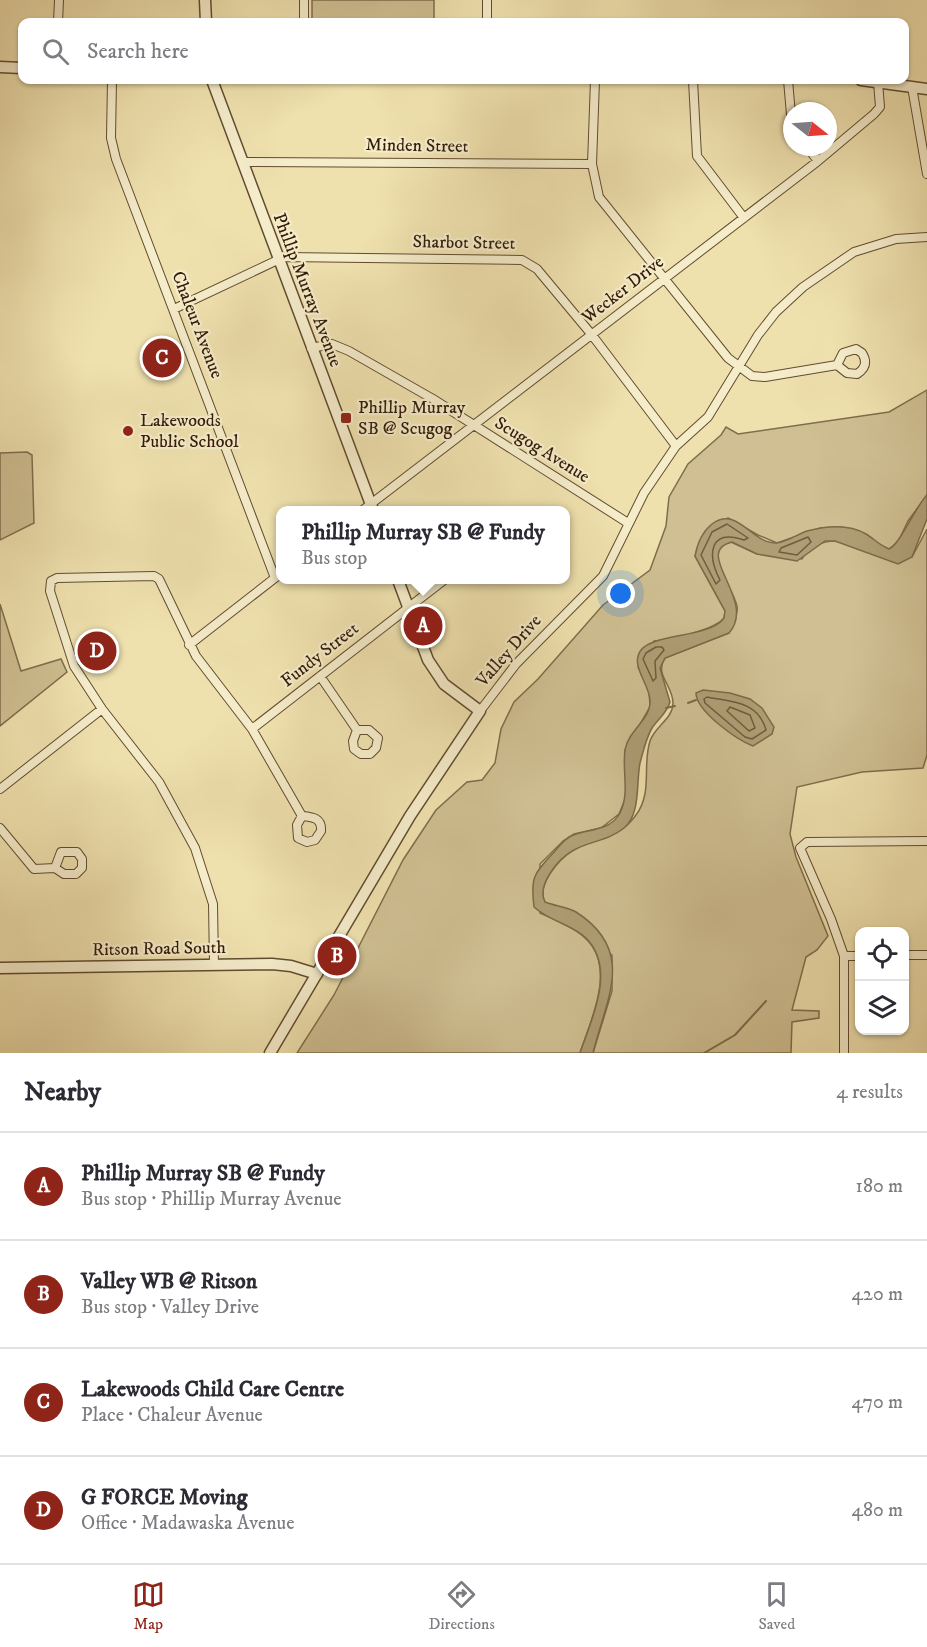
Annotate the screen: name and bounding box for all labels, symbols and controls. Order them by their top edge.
search box [18,18,909,84]
icon: search [39,35,72,68]
text: Search here [87,38,189,65]
north arrow [783,102,837,156]
street label: Minden Street [365,134,469,158]
street label: Phillip Murray Avenue [268,210,346,370]
street label: Sharbot Street [413,231,516,255]
street label: Wecker Drive [577,251,668,329]
street label: Chaleur Avenue [166,268,228,382]
pin: C [142,336,182,380]
place label: Phillip Murray SB @ Scugog [358,397,466,440]
place label: Lakewoods Public School [140,410,239,453]
marker: Phillip Murray SB @ Scugog [339,411,353,425]
street label: Scugog Avenue [490,412,594,488]
marker: Lakewoods Public School [121,424,135,438]
popup [276,506,570,584]
text: Phillip Murray SB @ Fundy [301,519,545,546]
text: Bus stop [301,546,367,571]
your location [606,579,635,608]
pin: A [404,604,442,648]
street label: Valley Drive [471,610,546,692]
street label: Fundy Street [277,618,363,692]
pin: D [78,628,116,674]
map controls [855,927,909,1035]
button: locate [855,927,909,981]
pin: B [318,934,356,978]
street label: Ritson Road South [92,937,227,961]
button: layers [855,981,909,1035]
text: Nearby [24,1076,101,1109]
text: 4 results [836,1080,903,1105]
text: Phillip Murray SB @ Fundy [81,1160,325,1187]
text: A [37,1174,50,1199]
text: 180 m [856,1174,903,1199]
text: Bus stop · Phillip Murray Avenue [81,1187,342,1212]
text: Valley WB @ Ritson [81,1268,257,1295]
text: B [37,1282,50,1307]
text: 420 m [852,1282,903,1307]
text: Bus stop · Valley Drive [81,1295,259,1320]
text: Lakewoods Child Care Centre [81,1376,344,1403]
text: C [37,1390,50,1415]
text: 470 m [852,1390,903,1415]
text: Place · Chaleur Avenue [81,1403,263,1428]
text: G FORCE Moving [81,1484,247,1511]
text: D [36,1498,51,1523]
text: 480 m [851,1498,903,1523]
text: Office · Madawaska Avenue [81,1511,295,1536]
tab: Map [132,1578,165,1634]
tab: Directions [428,1578,495,1634]
tab: Saved [758,1578,795,1634]

